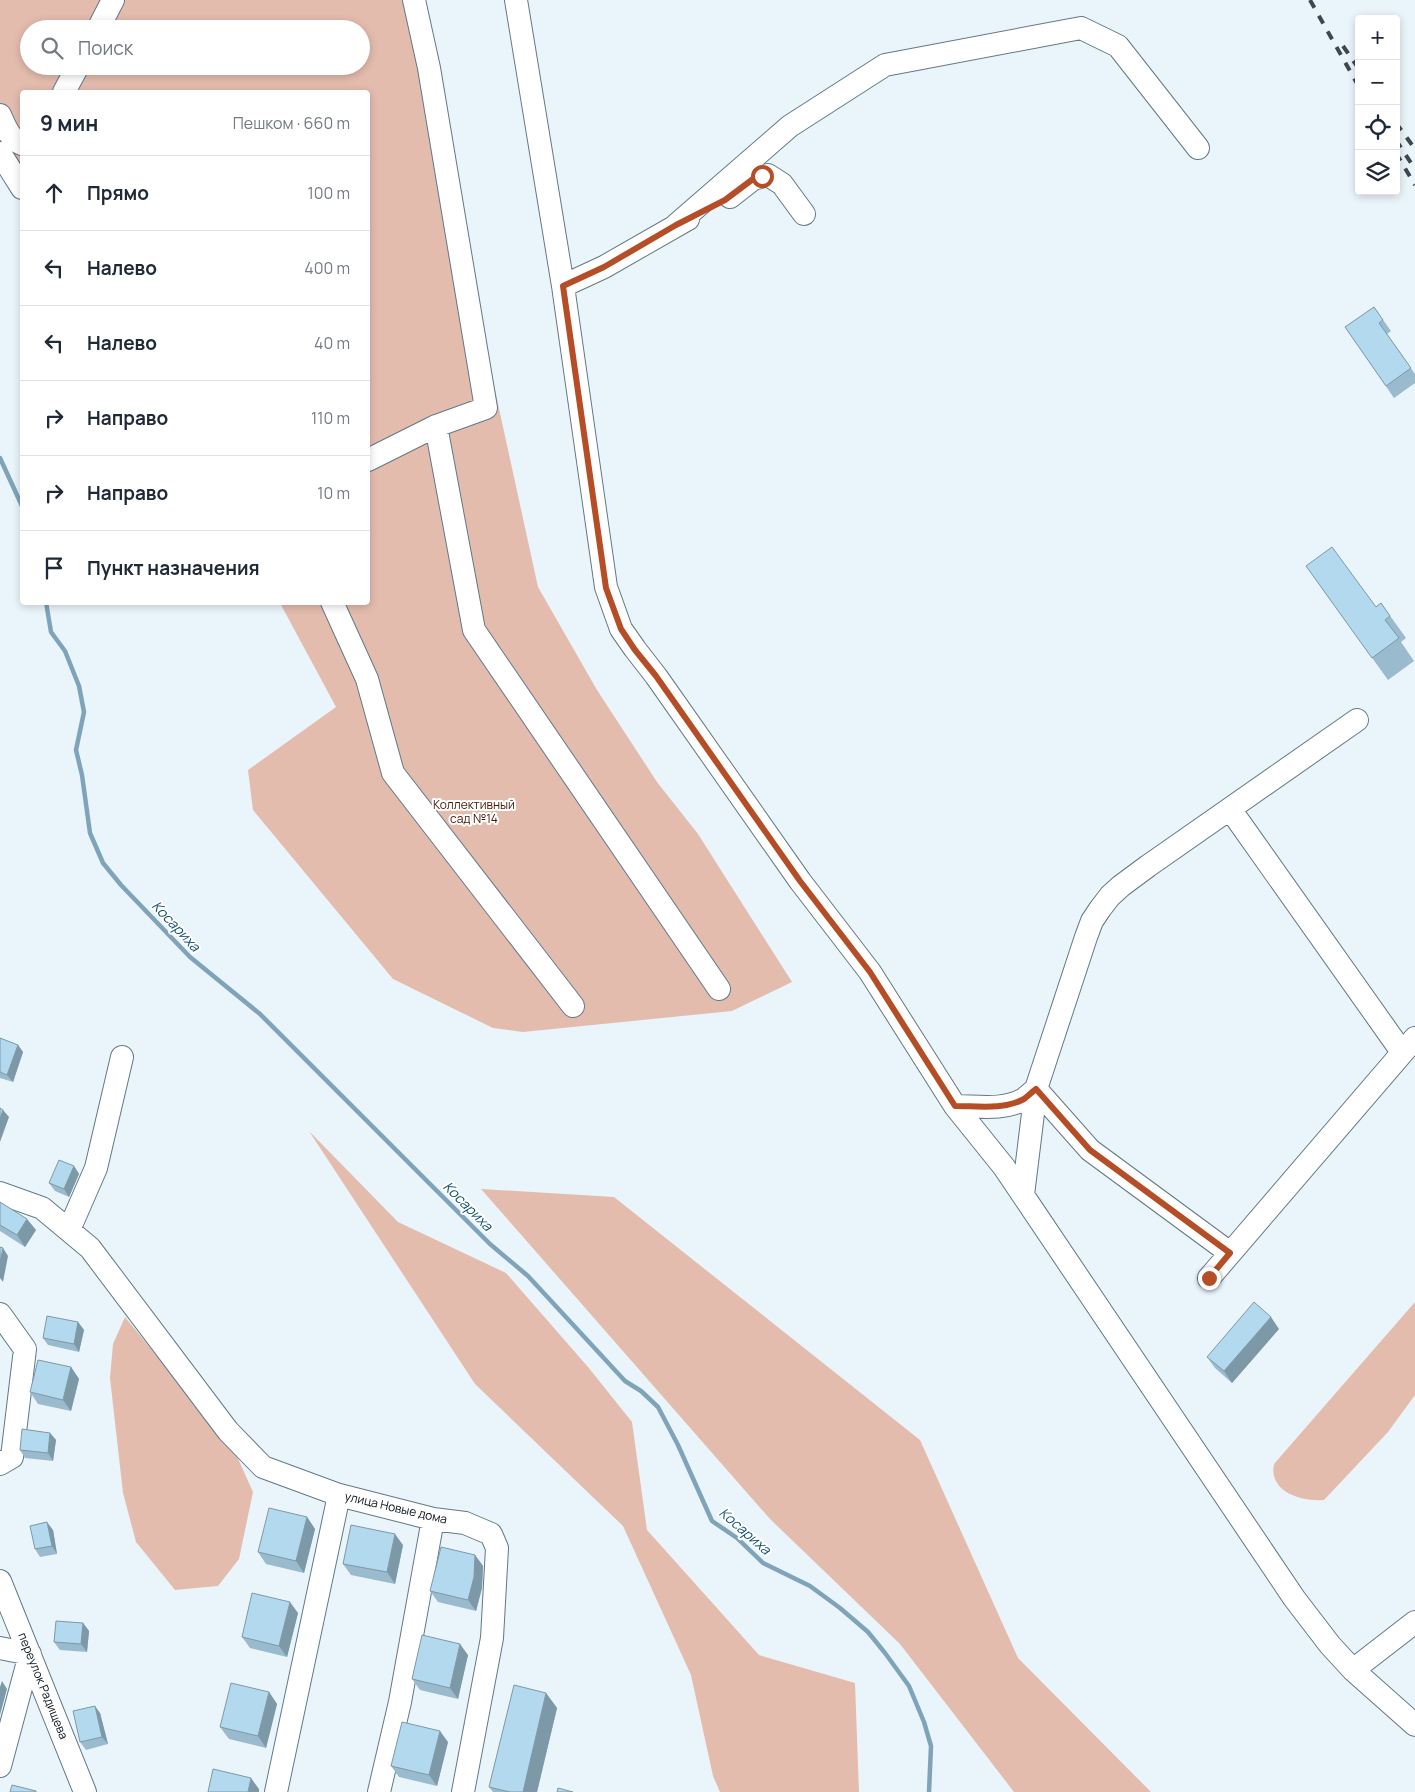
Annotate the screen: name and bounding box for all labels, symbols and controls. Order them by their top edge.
map controls [1355,15,1400,195]
button: + [1355,15,1400,60]
search box [20,20,370,75]
icon: search [38,34,66,62]
text: Поиск [78,35,133,61]
button: − [1355,60,1400,105]
button: locate [1355,105,1400,150]
text: 9 мин [40,109,98,137]
text: Пешком · 660 m [233,112,350,134]
button: layers [1355,150,1400,195]
route start [751,165,774,188]
icon: ahead [40,179,68,207]
text: Прямо [87,180,149,206]
text: 100 m [307,182,350,204]
icon: left [40,254,68,282]
text: Налево [87,255,157,281]
text: 400 m [304,257,350,279]
icon: left [40,329,68,357]
text: Налево [87,330,157,356]
text: 40 m [314,332,350,354]
icon: right [40,404,68,432]
text: Направо [87,405,168,431]
text: 110 m [311,407,350,429]
icon: right [40,479,68,507]
text: Направо [87,480,168,506]
text: 10 m [317,482,350,504]
icon: arrive [40,554,68,582]
text: Пункт назначения [87,555,260,581]
park label: Коллективный сад №14 [433,796,515,827]
water label: Косариха [148,896,206,956]
water label: Косариха [439,1177,498,1235]
route end [1198,1267,1221,1290]
street label: улица Новые дома [343,1487,449,1528]
water label: Косариха [715,1503,776,1559]
street label: переулок Радищева [14,1630,73,1742]

